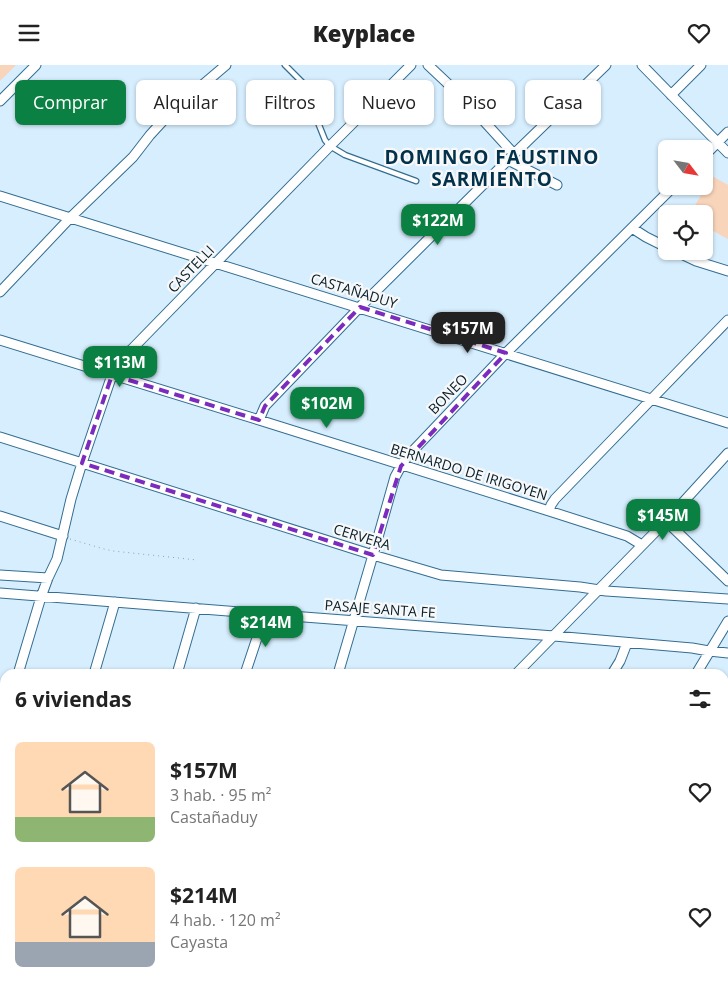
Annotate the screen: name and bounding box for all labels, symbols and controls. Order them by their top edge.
text: Keyplace [313,18,415,48]
icon: menu [15,19,43,47]
icon: heart [685,19,713,47]
chip: Comprar [15,80,126,125]
chip: Alquilar [136,80,236,125]
chip: Filtros [246,80,334,125]
chip: Nuevo [344,80,434,125]
chip: Piso [444,80,515,125]
chip: Casa [525,80,601,125]
north arrow [658,140,712,195]
map controls [658,140,713,260]
district label: DOMINGO FAUSTINO SARMIENTO [385,144,599,192]
pin: $122M [403,203,473,246]
button: locate [658,205,713,260]
text: $122M [412,209,464,231]
street label: CASTELLI [163,241,218,297]
street label: CASTAÑADUY [309,268,400,313]
pin: $157M [433,311,503,354]
text: $157M [442,317,494,339]
pin: $113M [85,345,155,388]
text: $113M [94,351,146,373]
street label: BONEO [424,369,472,418]
pin: $102M [292,387,362,429]
text: $102M [301,392,353,414]
street label: BERNARDO DE IRIGOYEN [388,439,550,504]
pin: $145M [628,499,698,541]
text: $145M [637,504,689,526]
street label: CERVERA [331,519,393,554]
street label: PASAJE SANTA FE [324,595,436,622]
pin: $214M [231,605,301,648]
text: $214M [240,611,292,633]
text: 6 viviendas [15,685,132,713]
icon: filters [686,685,714,713]
text: $157M [170,756,238,784]
icon: home [55,762,115,822]
icon: heart [686,778,714,806]
text: 3 hab. · 95 m² [170,784,271,806]
text: Castañaduy [170,806,258,828]
text: $214M [170,881,238,909]
icon: home [55,887,115,947]
icon: heart [686,903,714,931]
text: 4 hab. · 120 m² [170,909,281,931]
text: Cayasta [170,931,228,953]

